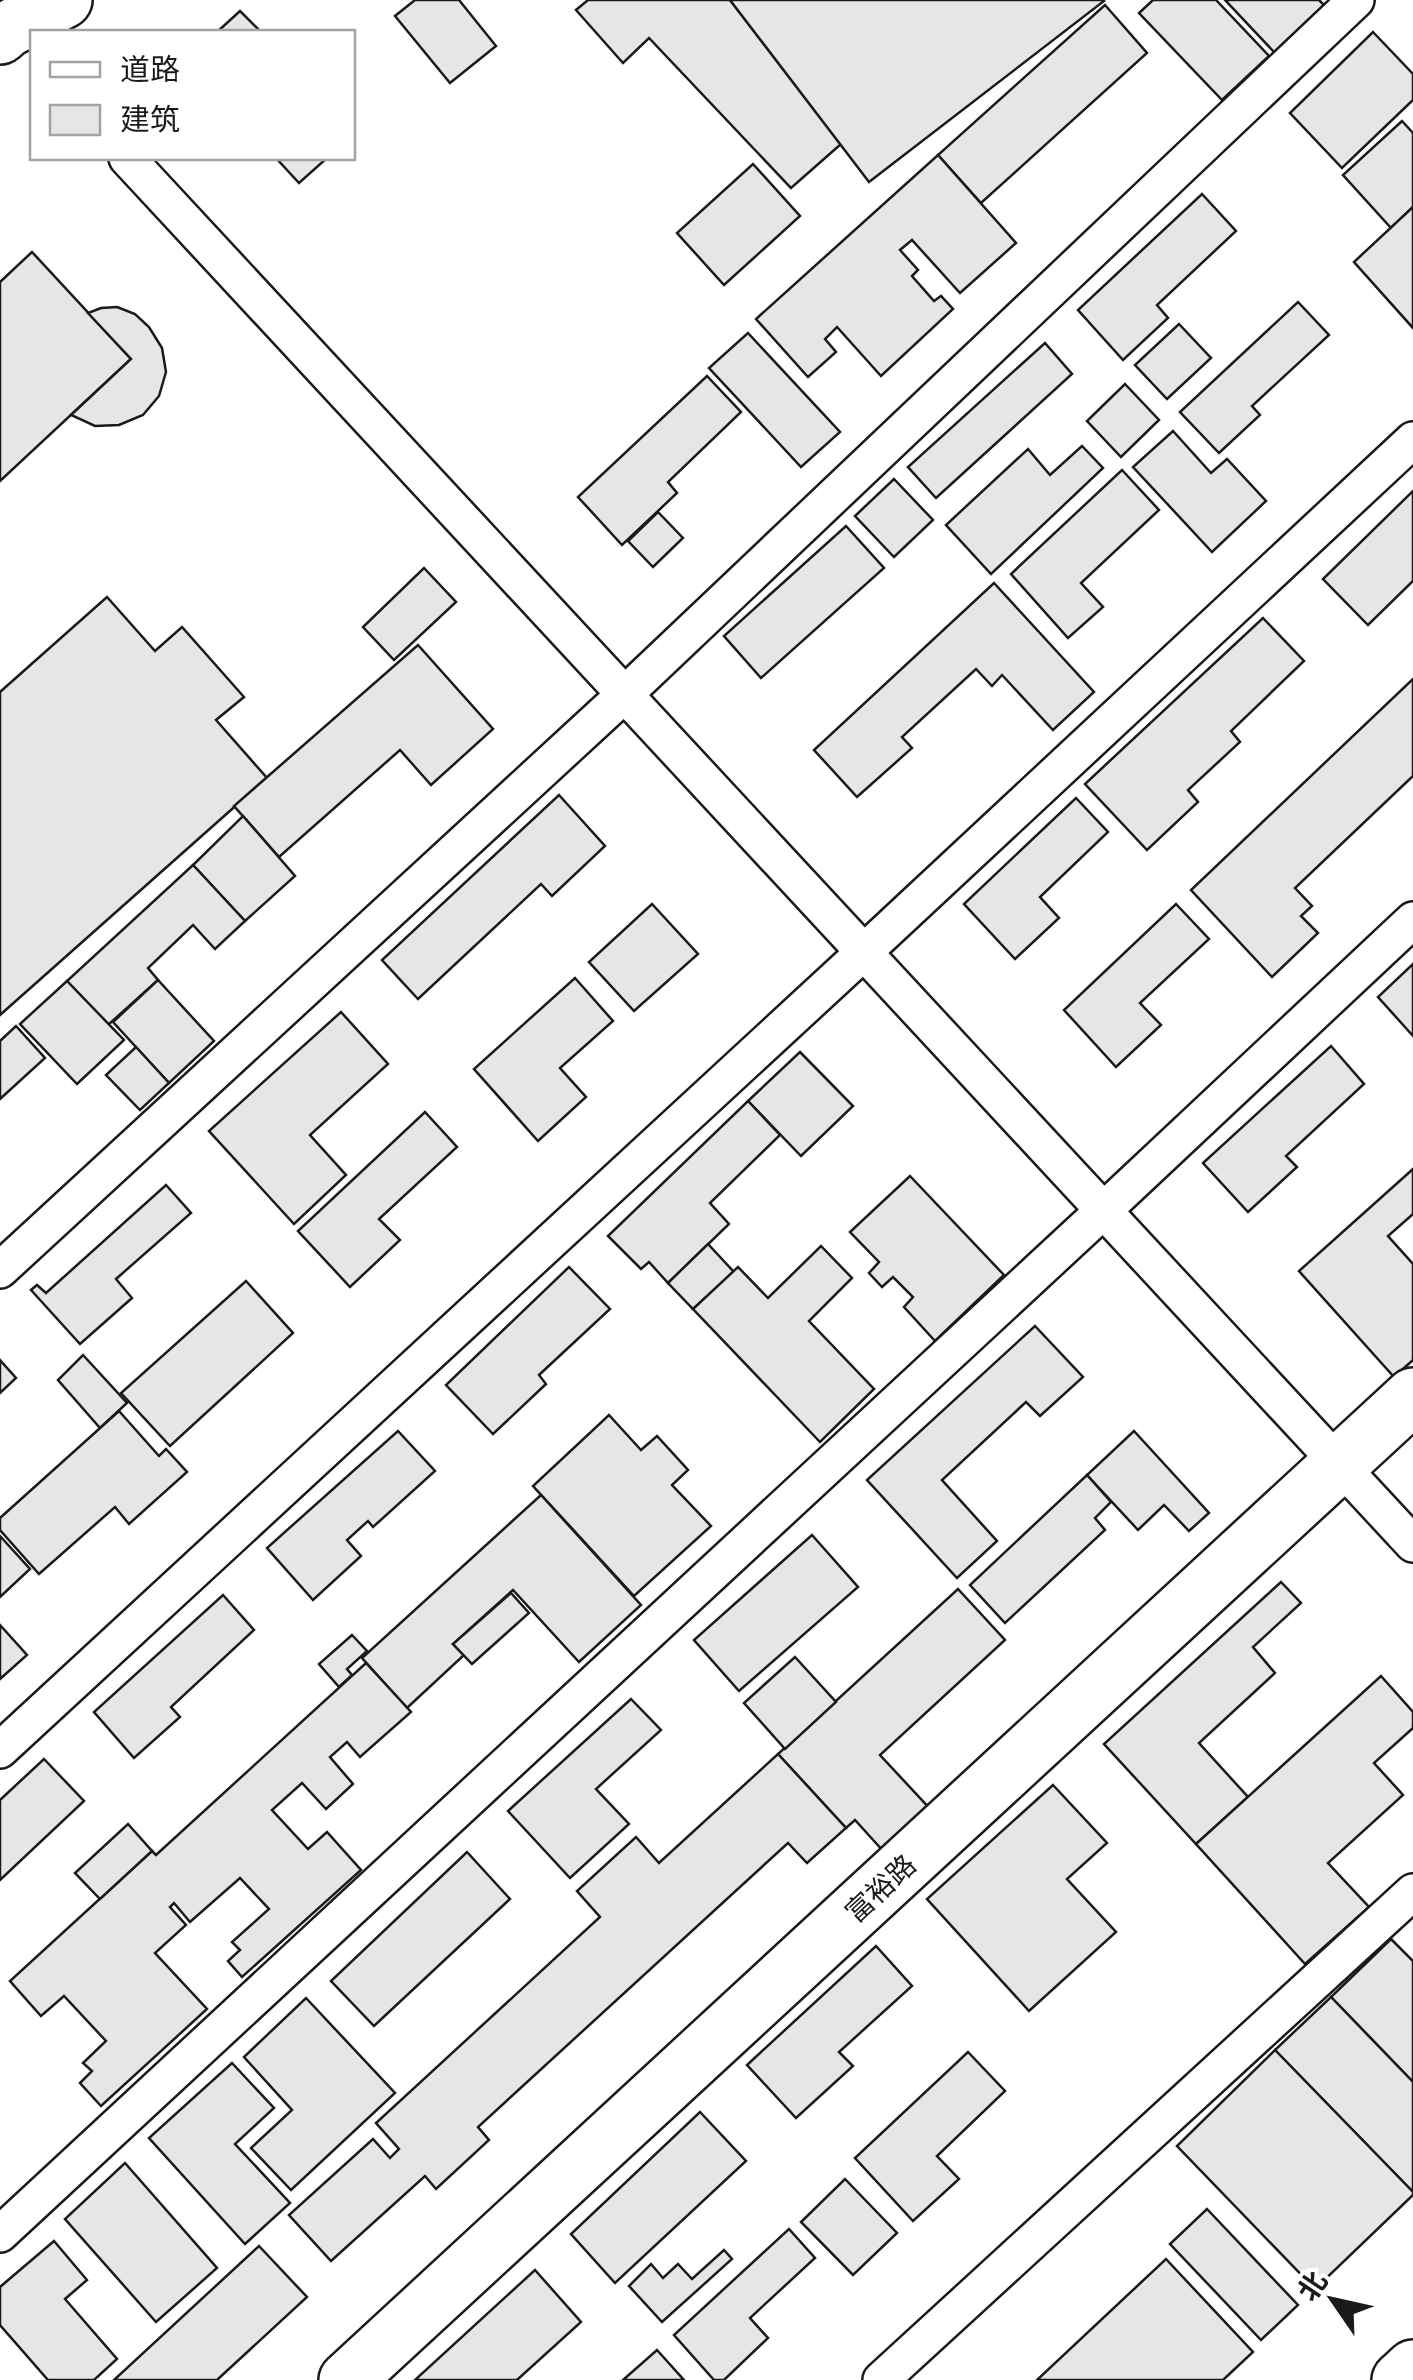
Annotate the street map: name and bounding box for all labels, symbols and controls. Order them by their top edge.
legend [30,30,355,160]
text: 道路 [120,52,180,86]
text: 建筑 [120,102,180,136]
street label: 富裕路 [839,1848,921,1928]
north arrow [1283,2250,1383,2350]
text: 北 [1291,2265,1333,2306]

